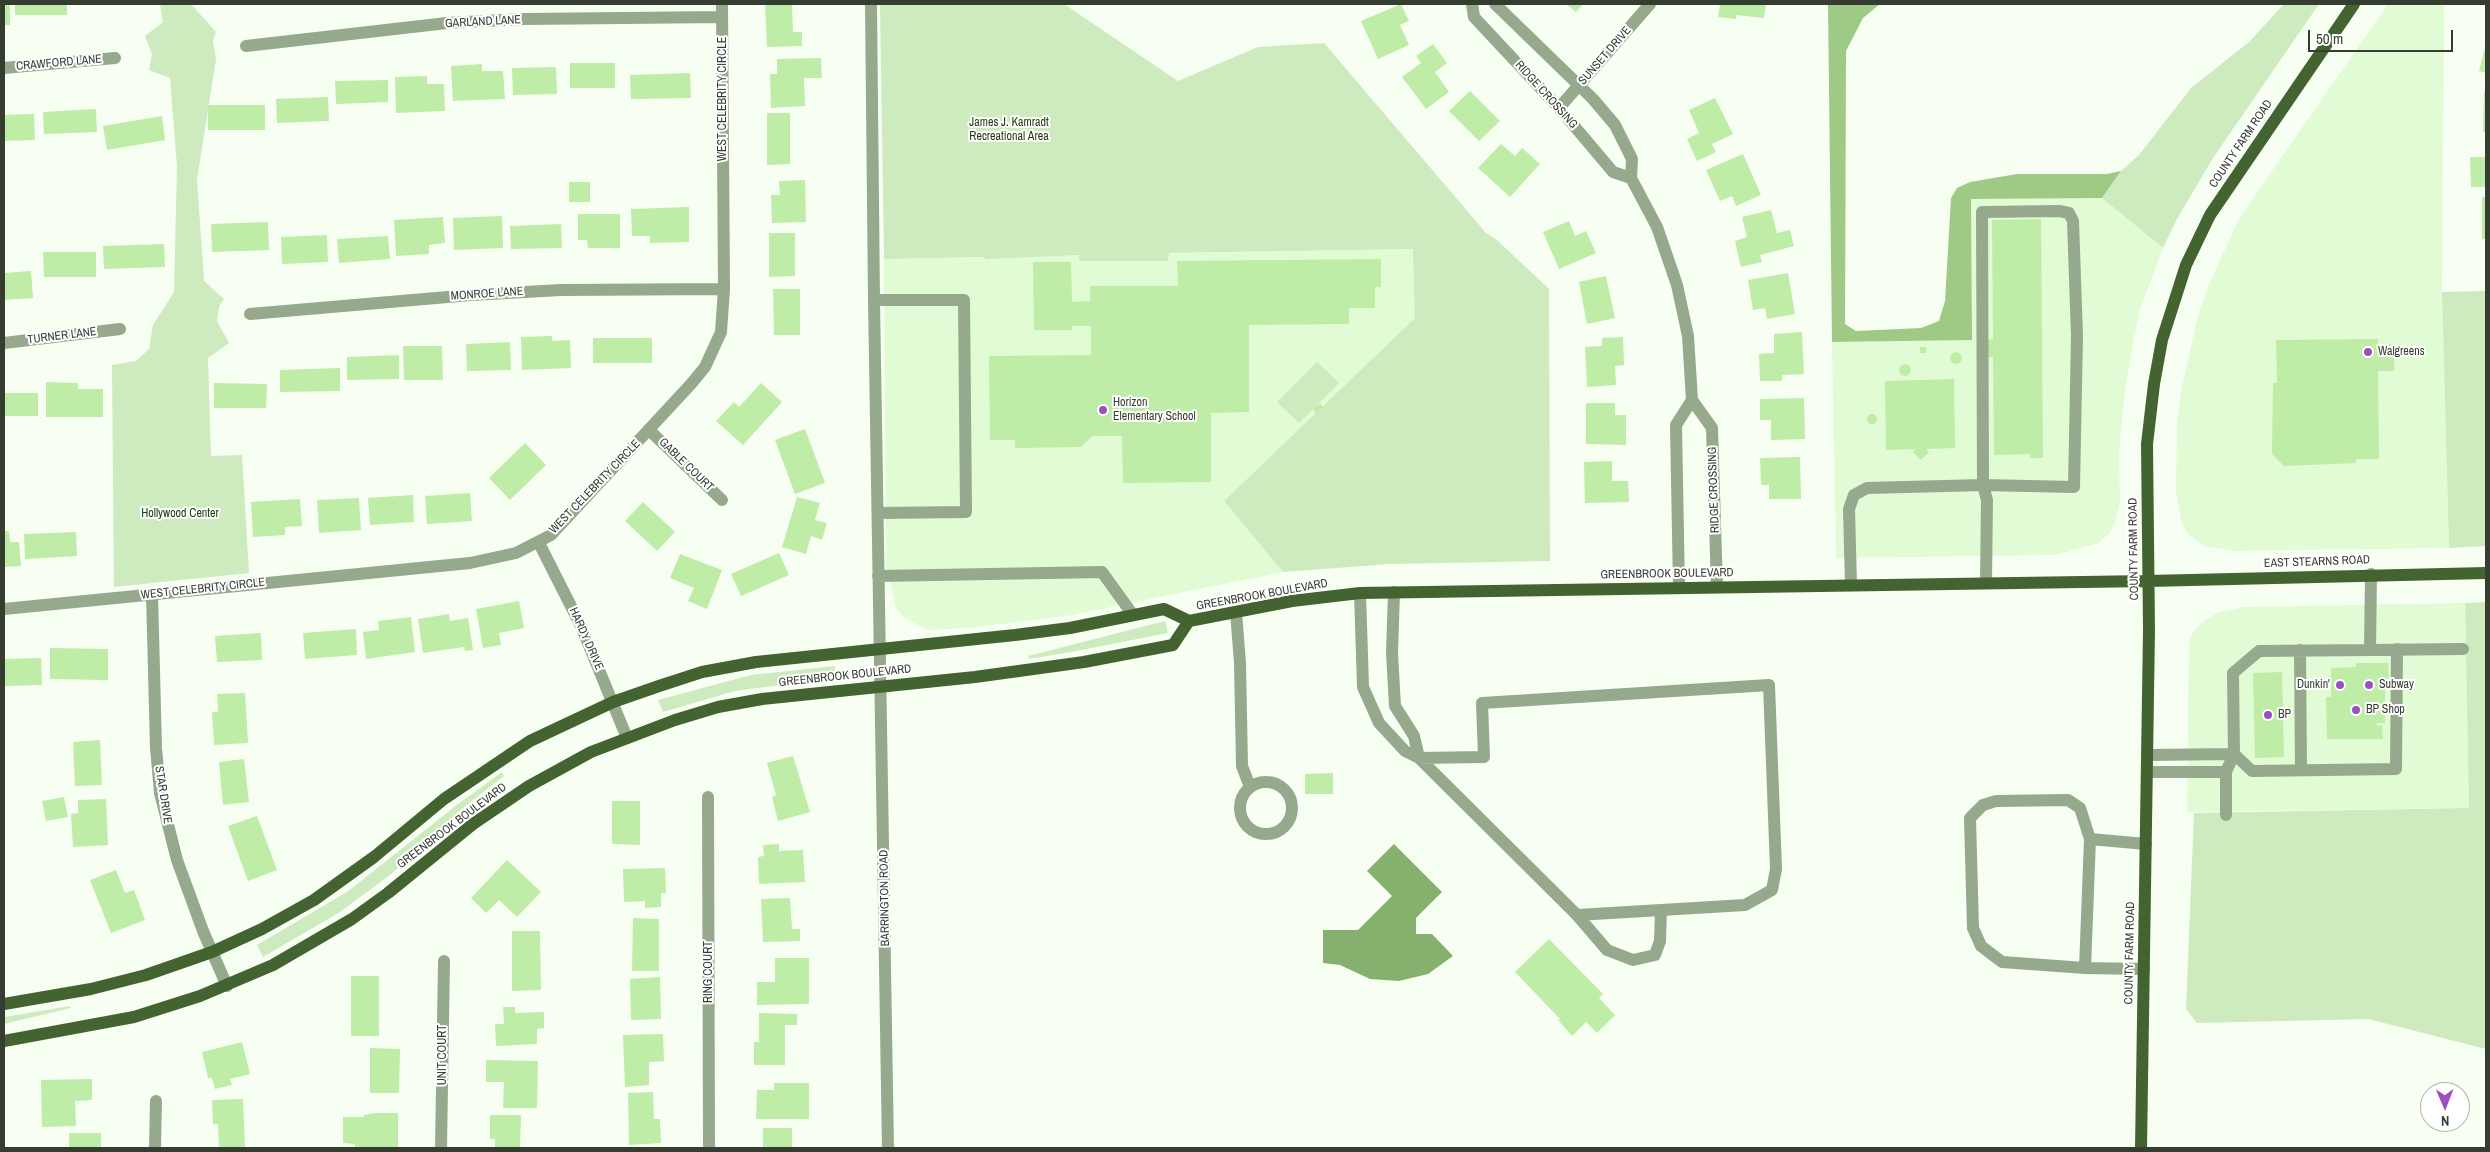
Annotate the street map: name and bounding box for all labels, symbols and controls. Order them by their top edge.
street label: GARLAND LANE [445,13,521,31]
scale bar [2310,20,2455,52]
street label: SUNSET DRIVE [1576,24,1634,88]
text: 50 m [2316,28,2343,49]
street label: WEST CELEBRITY CIRCLE [716,37,730,161]
street label: CRAWFORD LANE [16,52,102,74]
street label: RIDGE CROSSING [1512,58,1580,132]
street label: COUNTY FARM ROAD [2206,97,2276,191]
park label: James J. Kamradt Recreational Area [969,116,1049,144]
street label: MONROE LANE [450,284,524,304]
street label: TURNER LANE [27,325,97,347]
place label: Walgreens [2378,345,2425,359]
marker: Walgreens [2362,346,2374,358]
place label: Horizon Elementary School [1113,396,1196,424]
marker: Horizon Elementary School [1097,404,1109,416]
street label: GABLE COURT [656,435,716,495]
street label: WEST CELEBRITY CIRCLE [547,437,643,537]
street label: RIDGE CROSSING [1705,447,1723,533]
street label: COUNTY FARM ROAD [2126,497,2142,601]
park label: Hollywood Center [141,507,219,521]
street label: EAST STEARNS ROAD [2264,553,2370,571]
street label: GREENBROOK BOULEVARD [1600,566,1734,582]
street label: WEST CELEBRITY CIRCLE [140,575,266,603]
street label: GREENBROOK BOULEVARD [1195,576,1329,614]
street label: HARDY DRIVE [566,605,606,673]
street label: GREENBROOK BOULEVARD [778,662,912,690]
place label: Dunkin' [2297,678,2330,692]
place label: Subway [2379,678,2414,692]
marker: Dunkin' [2334,679,2346,691]
marker: Subway [2363,679,2375,691]
place label: BP Shop [2366,703,2405,717]
marker: BP Shop [2350,704,2362,716]
place label: BP [2278,708,2291,722]
marker: BP [2262,709,2274,721]
street label: STAR DRIVE [151,765,175,825]
street label: GREENBROOK BOULEVARD [394,780,510,872]
street label: BARRINGTON ROAD [877,850,893,946]
street label: COUNTY FARM ROAD [2122,901,2138,1005]
street label: RING COURT [702,941,716,1003]
street label: UNIT COURT [436,1025,450,1085]
north arrow [2420,1082,2470,1132]
text: N [2441,1112,2450,1130]

